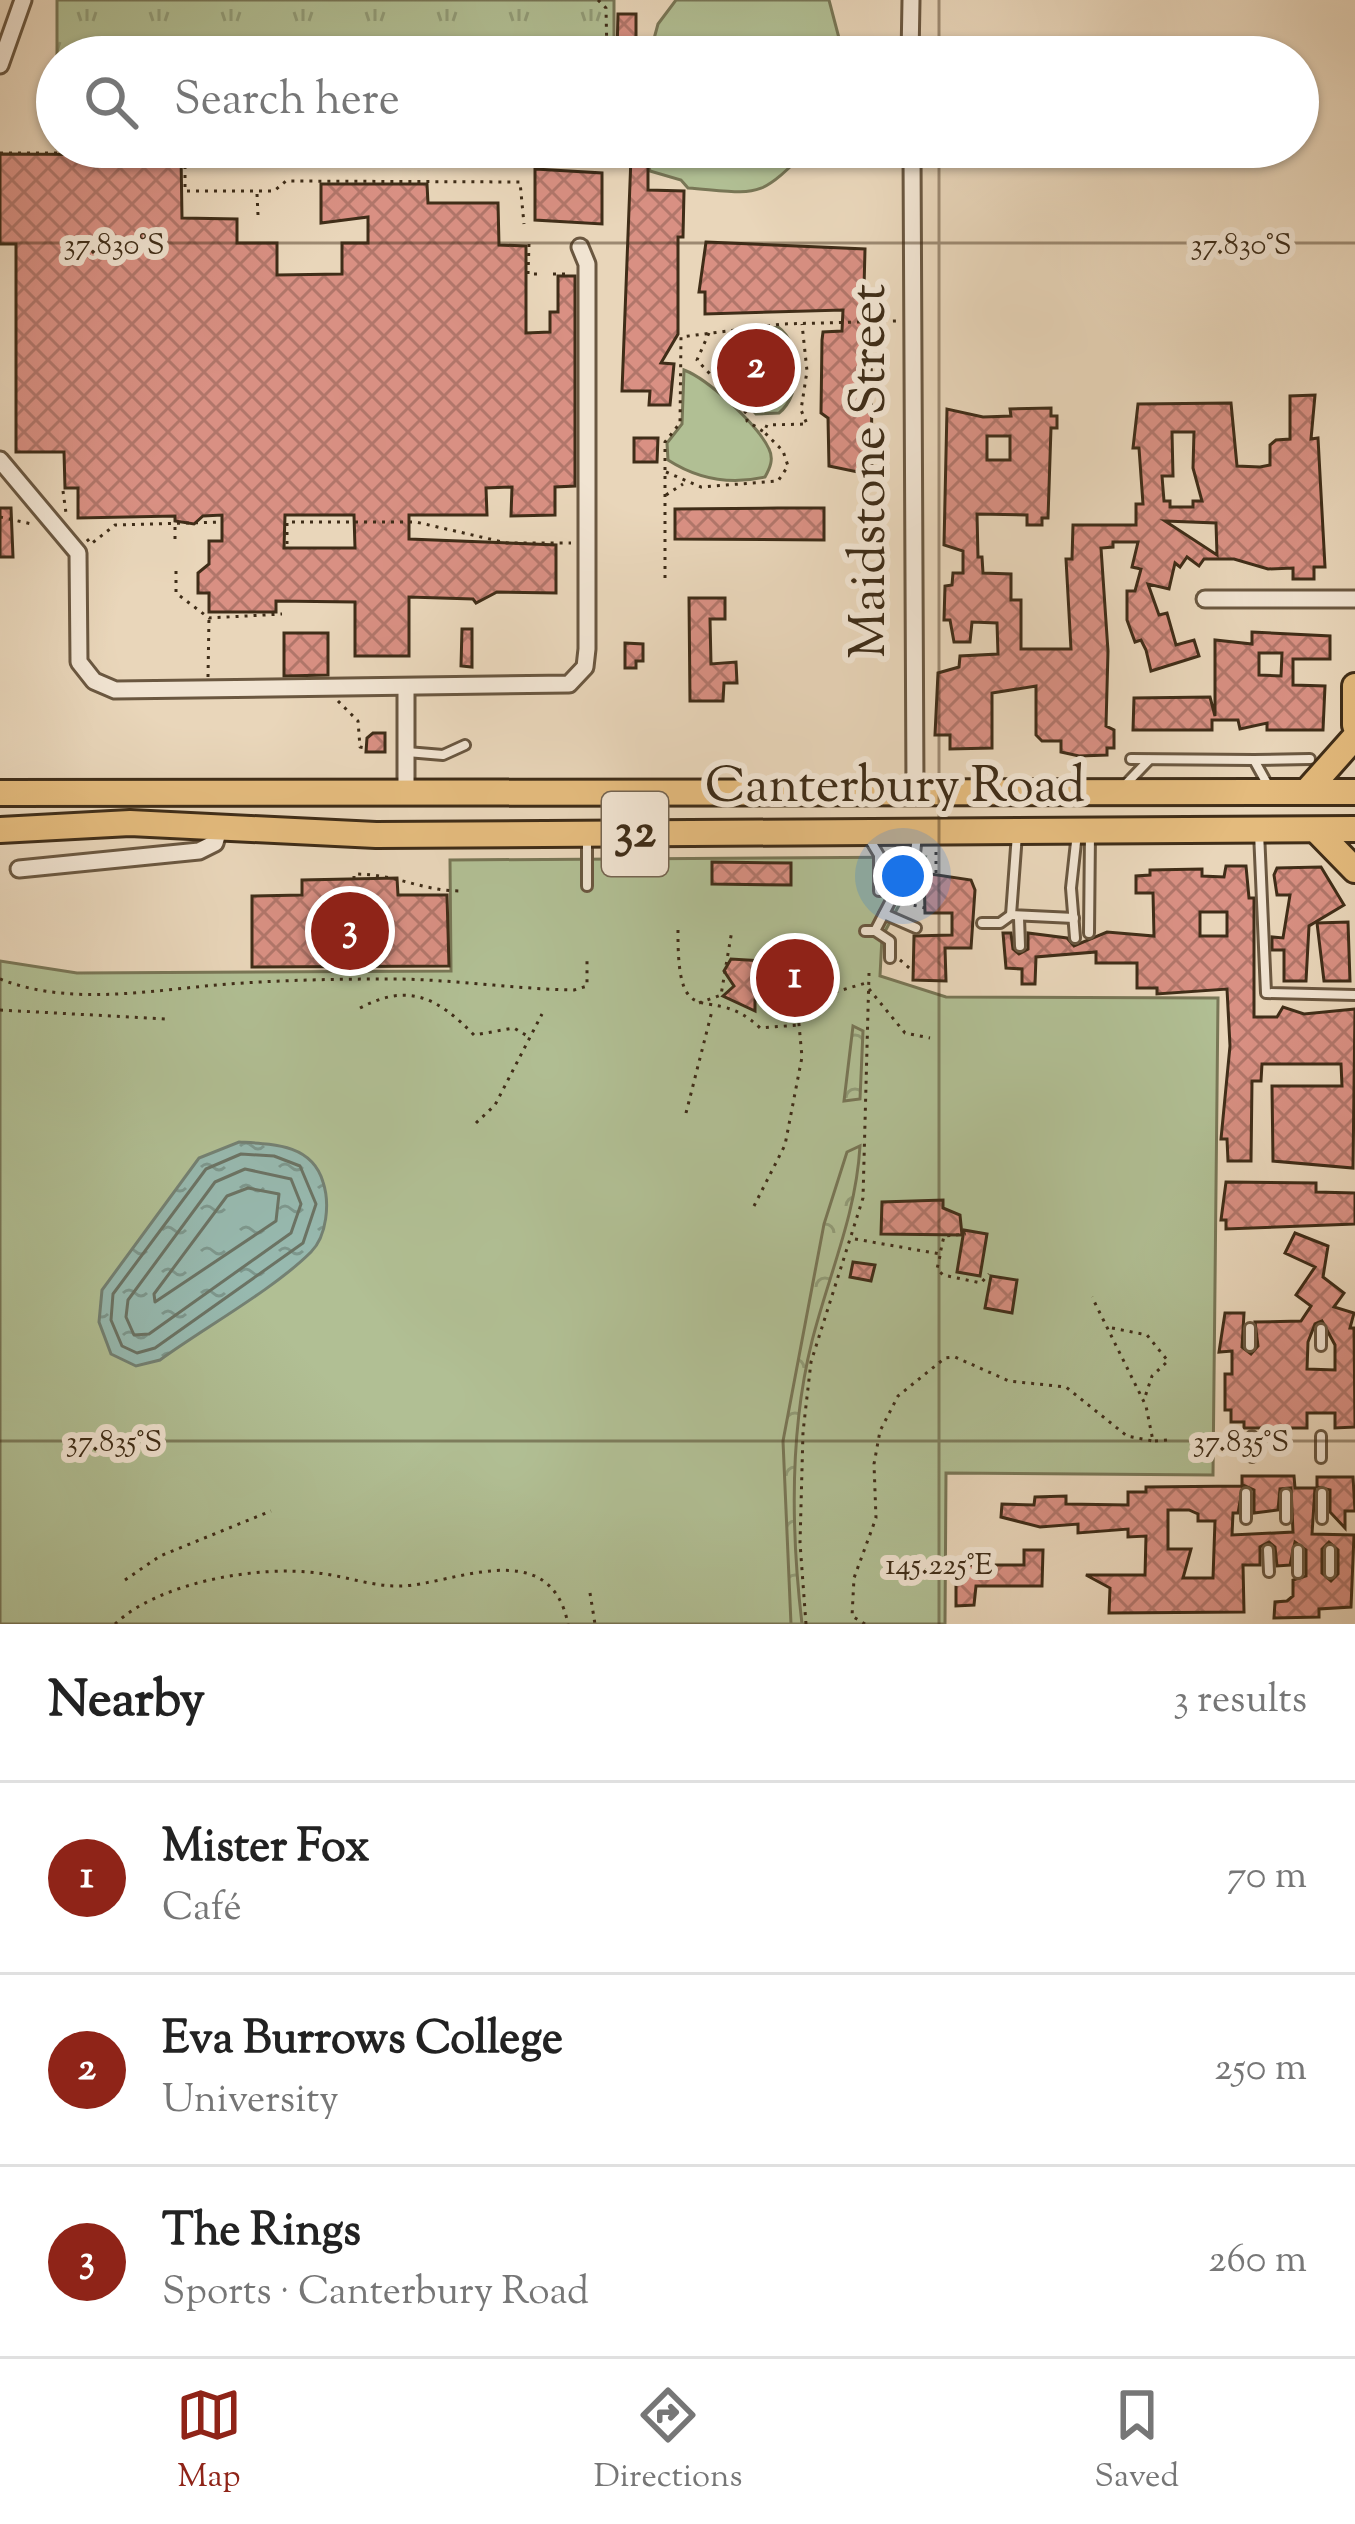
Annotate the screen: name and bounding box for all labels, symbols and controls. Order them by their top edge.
search box [36,36,1319,168]
icon: search [78,69,144,135]
text: Search here [174,70,400,135]
text: 37.830°S [63,225,165,268]
text: 37.830°S [1190,225,1292,268]
street label: Maidstone Street [835,284,908,658]
pin: 2 [717,323,795,413]
street label: Canterbury Road [705,752,1085,825]
road number: 32 [602,792,668,876]
your location [873,846,933,906]
pin: 3 [311,886,389,976]
pin: 1 [756,933,834,1023]
text: 37.835°S [66,1422,162,1465]
text: 37.835°S [1193,1422,1289,1465]
text: 145.225°E [885,1545,993,1588]
text: Nearby [48,1666,205,1739]
text: 3 results [1173,1674,1307,1730]
text: Mister Fox [162,1817,370,1882]
text: 1 [80,1850,94,1906]
text: 70 m [1227,1850,1307,1906]
text: Café [162,1882,242,1938]
text: Eva Burrows College [162,2009,563,2074]
text: 2 [78,2042,96,2098]
text: 250 m [1214,2042,1307,2098]
text: University [162,2074,339,2130]
text: The Rings [162,2201,361,2266]
text: 3 [79,2234,95,2290]
text: 260 m [1208,2234,1307,2290]
text: Sports · Canterbury Road [162,2266,589,2322]
tab: Map [176,2382,242,2502]
tab: Directions [594,2382,743,2502]
tab: Saved [1094,2382,1179,2502]

